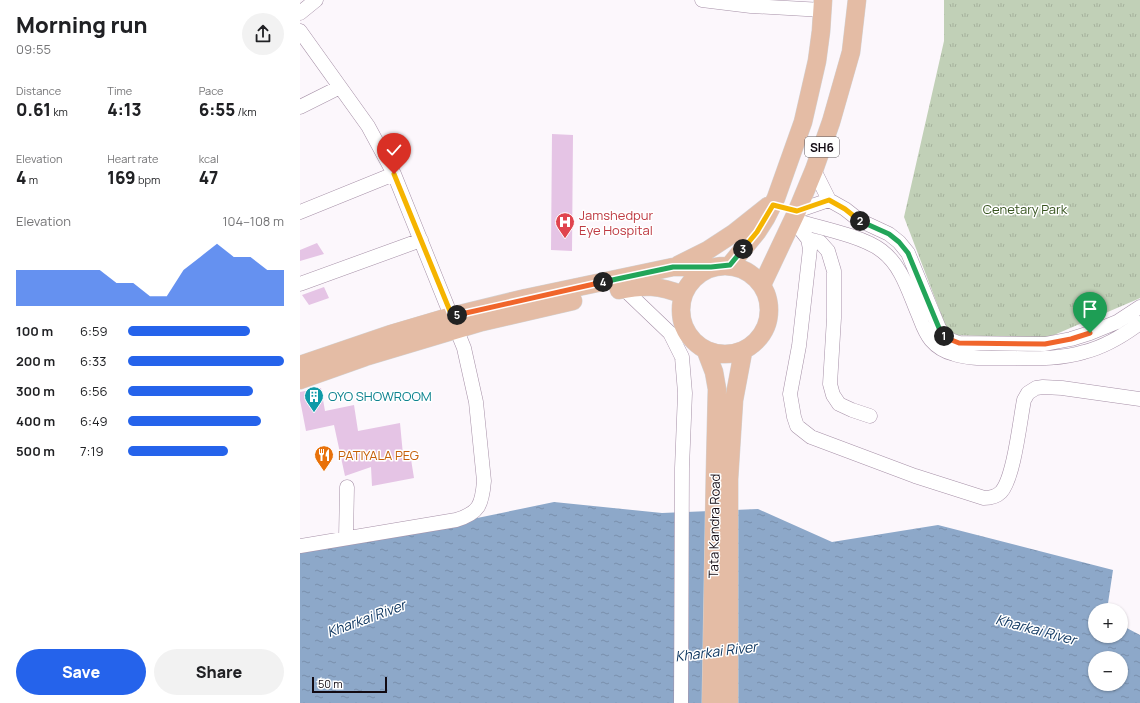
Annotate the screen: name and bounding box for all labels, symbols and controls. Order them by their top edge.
text: Morning run [16,10,147,40]
button: share [242,13,284,55]
text: 09:55 [16,40,51,58]
text: Distance [16,83,61,98]
text: Time [107,83,132,98]
text: Pace [199,83,224,98]
text: 0.61 [16,98,51,121]
text: 4:13 [107,98,142,121]
text: 6:55 [199,98,235,121]
text: km [51,104,68,119]
text: /km [235,104,257,119]
pin [377,133,411,174]
road number: SH6 [805,137,839,157]
icon: check [383,139,405,161]
text: Elevation [16,151,62,166]
text: Heart rate [107,151,158,166]
text: kcal [199,151,219,166]
text: 4 [16,166,26,189]
text: 169 [107,166,136,189]
text: 47 [199,166,218,189]
text: m [26,172,38,187]
text: bpm [136,172,160,187]
park label: Cenetary Park [983,200,1068,218]
place label: Jamshedpur Eye Hospital [579,206,654,239]
hospital icon: Jamshedpur Eye Hospital [554,211,576,239]
pin: 2 [850,211,870,231]
text: Elevation [16,212,71,230]
text: 104–108 m [222,212,284,230]
text: 2 [857,213,863,228]
pin: 3 [733,239,753,259]
text: 3 [740,241,746,256]
pin: 4 [593,272,613,292]
text: 4 [600,274,606,289]
pin [1073,292,1107,333]
icon: arrive [1079,298,1101,320]
pin: 5 [447,305,467,325]
text: 5 [454,307,460,322]
text: 100 m [16,322,53,340]
text: 6:59 [80,322,108,340]
pin: 1 [934,326,954,346]
text: 1 [942,328,946,343]
text: 200 m [16,352,55,370]
text: 6:33 [80,352,106,370]
text: 300 m [16,382,55,400]
text: 6:56 [80,382,108,400]
building icon: OYO SHOWROOM [303,385,325,413]
place label: OYO SHOWROOM [328,387,432,405]
text: 400 m [16,412,55,430]
text: 6:49 [80,412,108,430]
text: 500 m [16,442,55,460]
text: 7:19 [80,442,104,460]
restaurant icon: PATIYALA PEG [313,444,335,472]
place label: PATIYALA PEG [338,446,419,464]
street label: Tata Kandra Road [704,474,724,578]
water label: Kharkai River [324,594,410,641]
map controls [1088,603,1128,691]
button: + [1088,603,1128,643]
water label: Kharkai River [994,609,1080,649]
water label: Kharkai River [674,636,760,665]
button: Save [16,649,146,695]
button: Share [154,649,284,695]
button: − [1088,651,1128,691]
scale bar [312,675,387,694]
text: 50 m [318,676,343,691]

